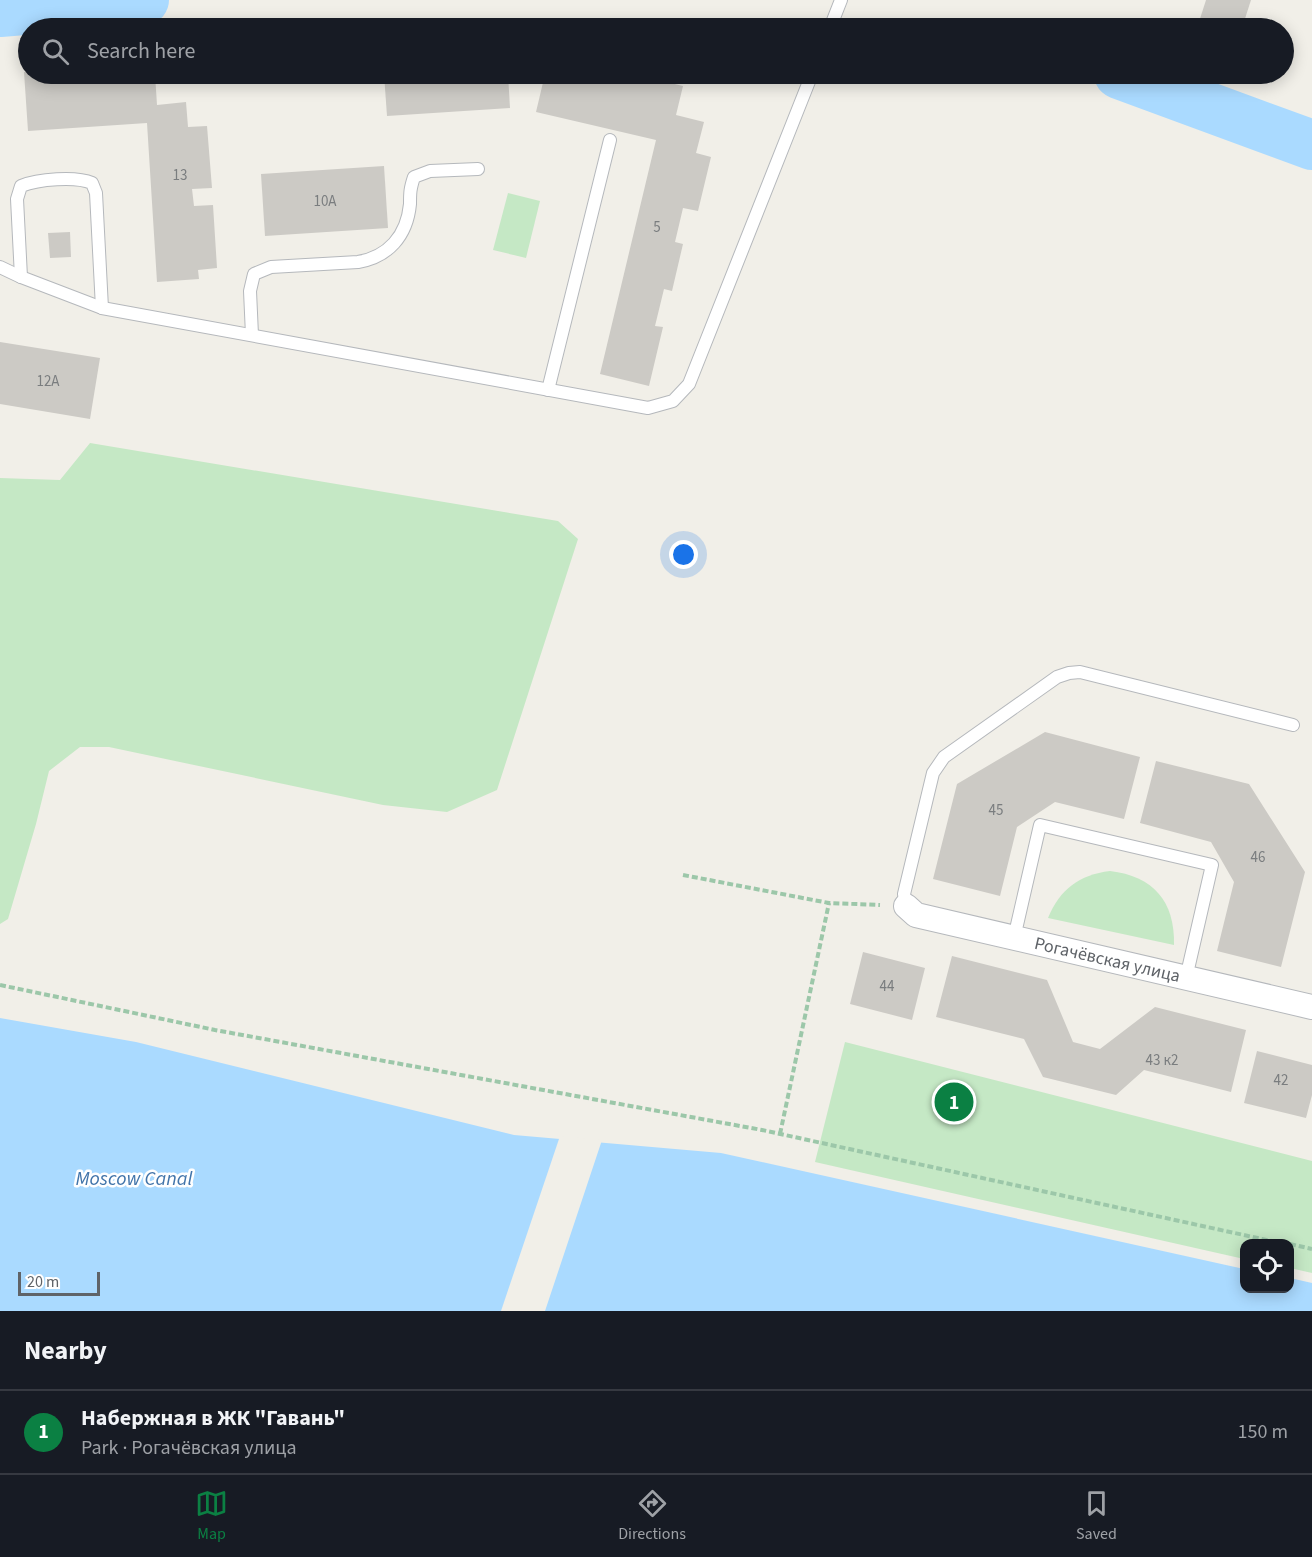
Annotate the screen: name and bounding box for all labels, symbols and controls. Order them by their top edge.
search box [18,18,1294,84]
icon: search [39,35,72,68]
text: Search here [87,35,195,67]
house number: 13 [173,165,187,186]
house number: 10А [313,191,337,212]
house number: 5 [653,217,661,238]
house number: 12А [36,371,60,392]
your location [669,540,698,569]
house number: 45 [989,800,1003,821]
house number: 46 [1251,847,1265,868]
street label: Рогачёвская улица [1032,931,1183,989]
house number: 44 [880,976,895,997]
house number: 43 к2 [1146,1050,1178,1071]
house number: 42 [1274,1070,1288,1091]
pin: 1 [934,1080,974,1124]
water label: Moscow Canal [75,1165,193,1193]
map controls [1240,1239,1294,1293]
button: locate [1240,1239,1294,1293]
scale bar [18,1269,100,1296]
text: 20 m [27,1271,59,1293]
text: Nearby [24,1332,107,1369]
text: Набержная в ЖК "Гавань" [81,1402,345,1434]
text: 1 [38,1418,49,1446]
text: 150 m [1238,1418,1288,1446]
text: Park · Рогачёвская улица [81,1434,297,1462]
tab: Map [195,1487,228,1545]
tab: Directions [618,1487,686,1545]
tab: Saved [1076,1487,1117,1545]

